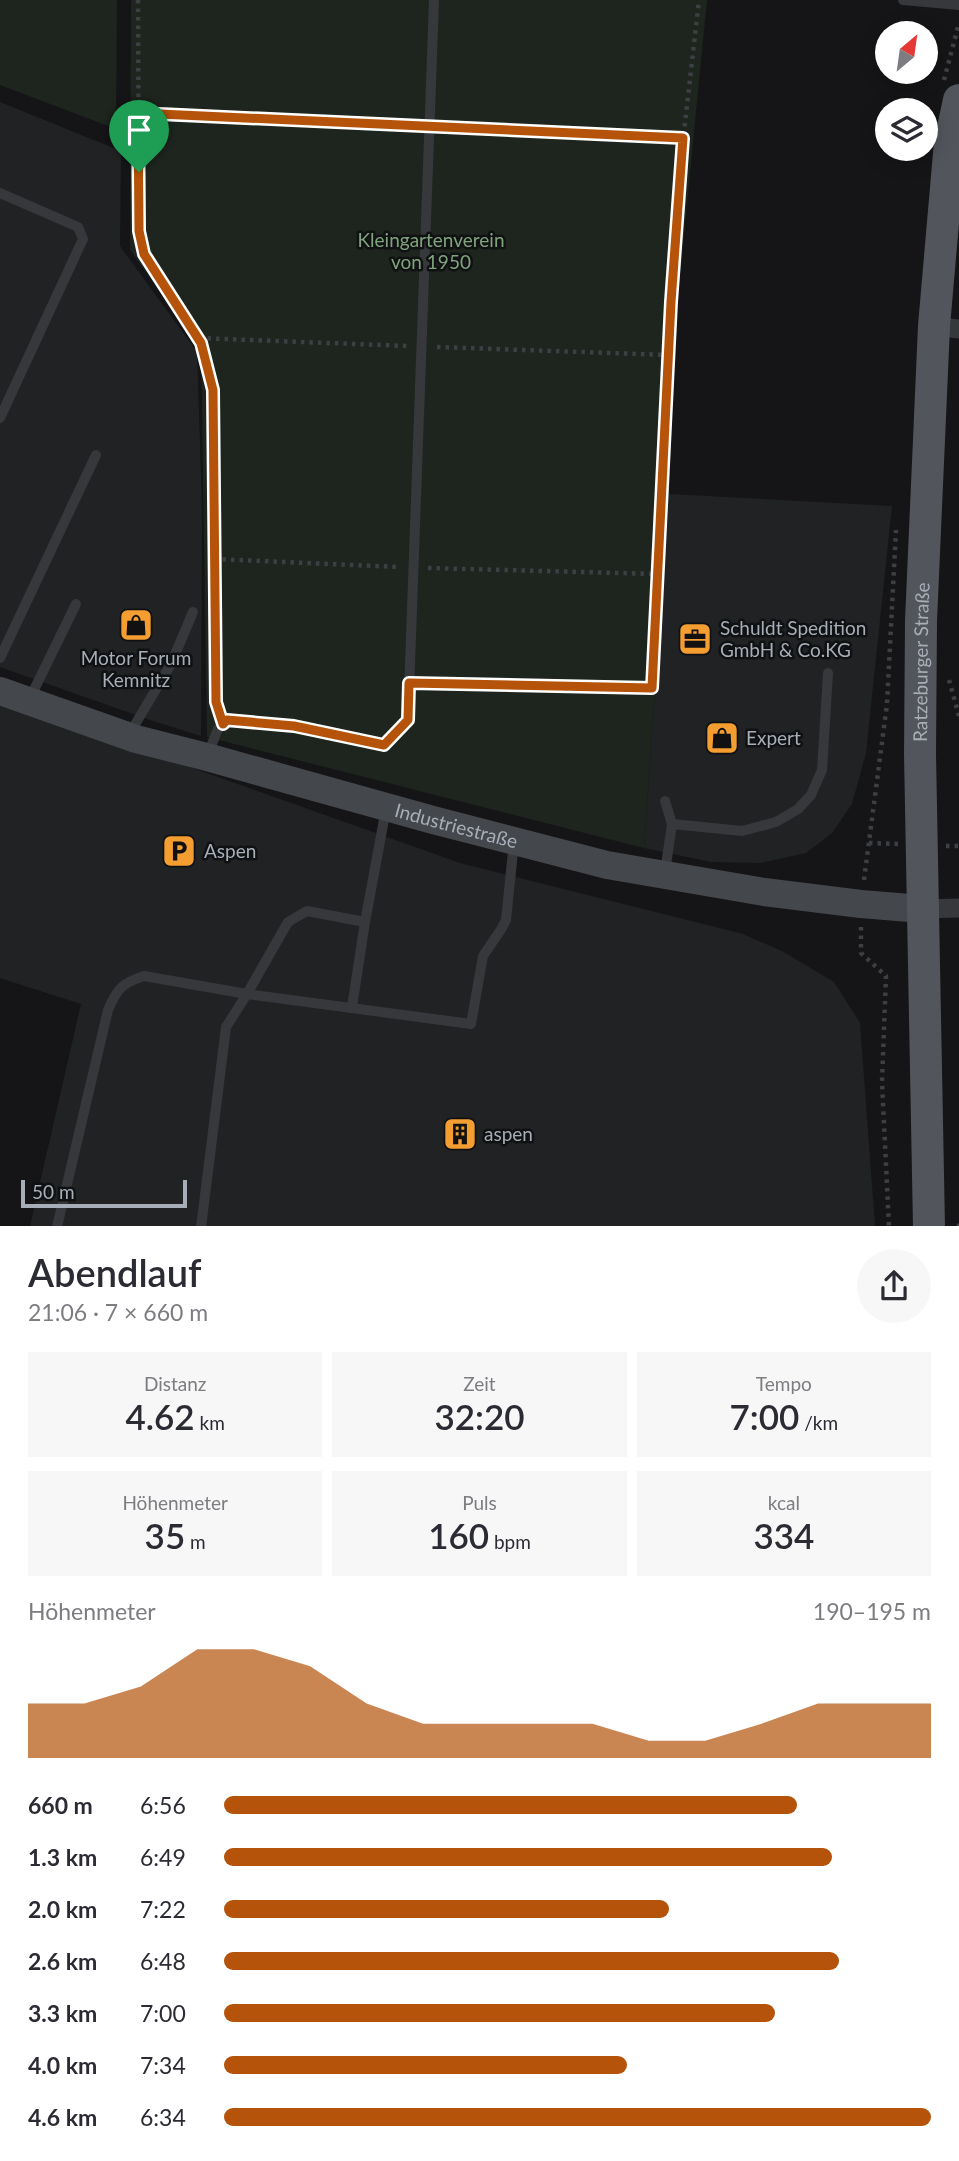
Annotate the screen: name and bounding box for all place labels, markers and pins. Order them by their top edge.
pin [109,100,169,172]
shop icon: Motor Forum Kemnitz [117,606,155,644]
place label: Schuldt Spedition GmbH & Co.KG [720,616,866,661]
office icon: Schuldt Spedition GmbH & Co.KG [676,620,714,658]
place label: Motor Forum Kemnitz [81,646,191,691]
shop icon: Expert [703,719,741,757]
place label: Expert [746,726,801,749]
parking icon: Aspen [160,832,198,870]
place label: Aspen [204,839,256,862]
building icon: aspen [441,1115,479,1153]
place label: aspen [484,1122,533,1145]

